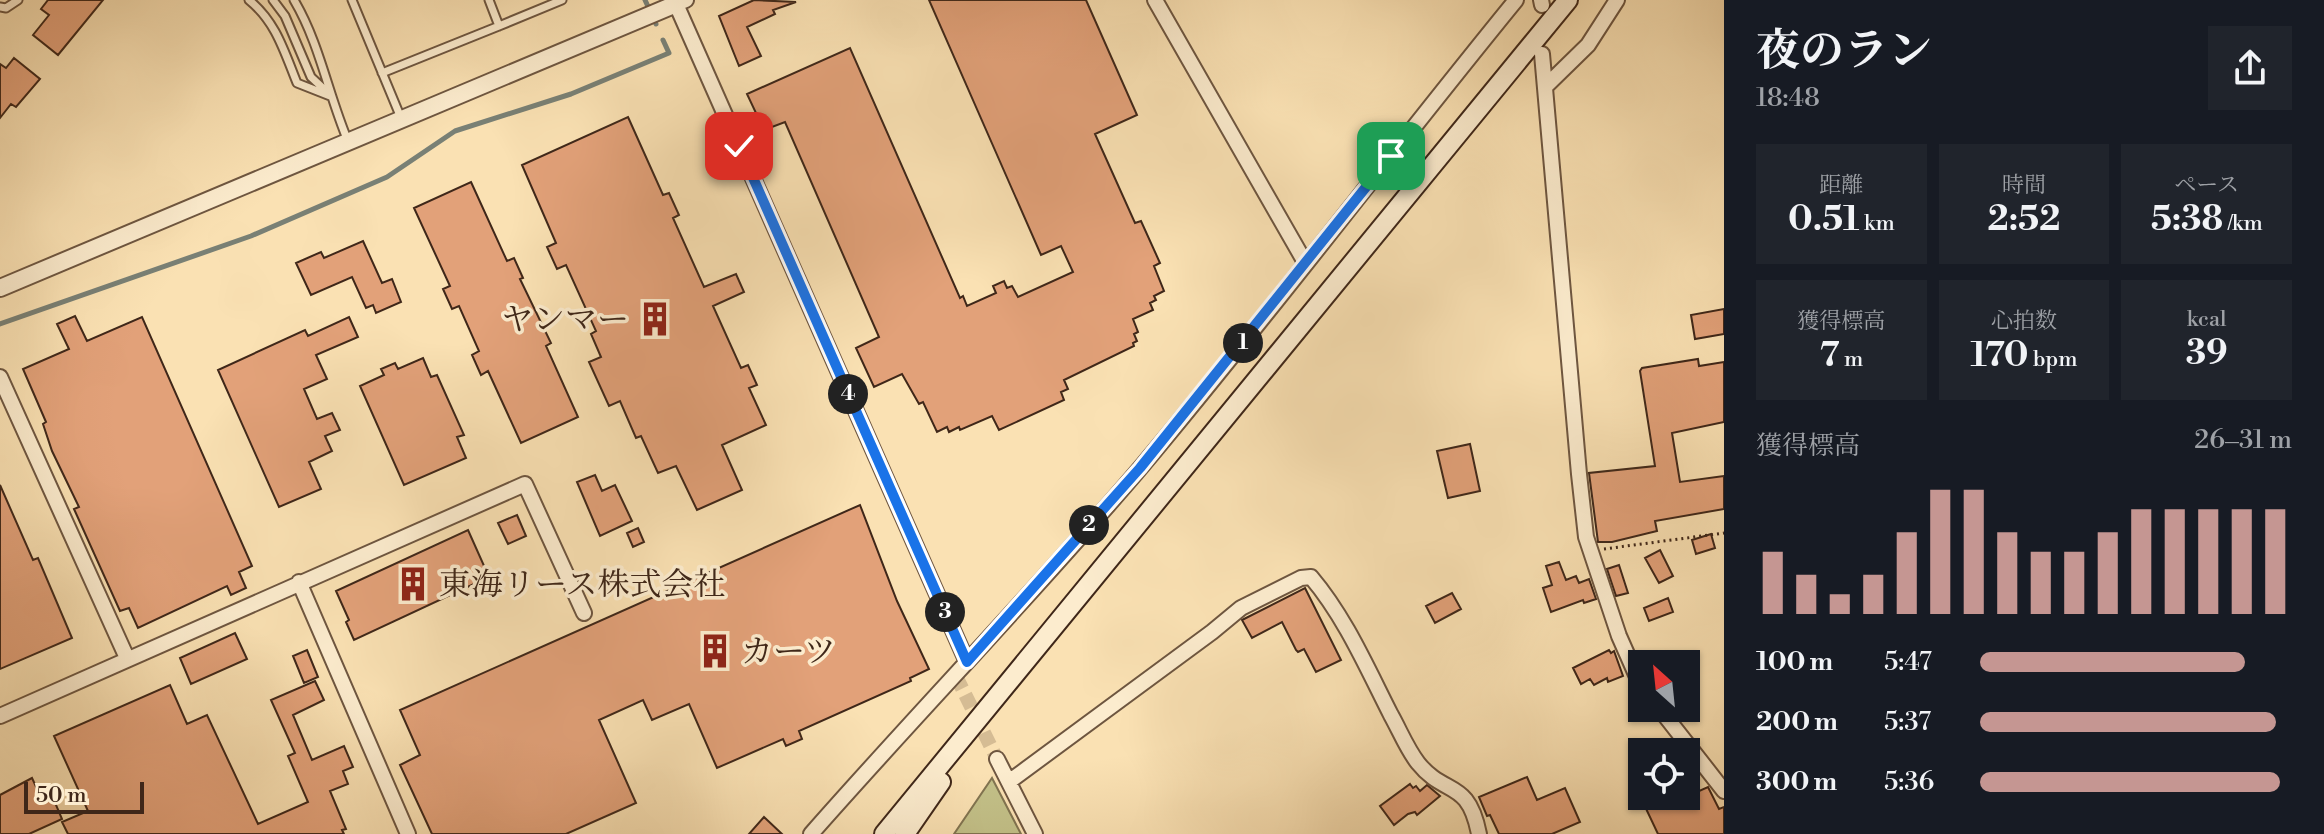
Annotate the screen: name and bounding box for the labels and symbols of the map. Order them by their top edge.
pin [705,112,773,180]
pin [1357,122,1425,190]
place label: ヤンマー [501,300,629,340]
building icon: ヤンマー [636,300,674,338]
pin: 1 [1223,323,1263,363]
pin: 4 [828,374,868,414]
pin: 2 [1069,505,1109,545]
building icon: 東海リース株式会社 [394,565,432,603]
place label: 東海リース株式会社 [439,565,725,605]
pin: 3 [925,592,965,632]
building icon: カーツ [696,632,734,670]
place label: カーツ [741,632,836,672]
north arrow [1628,650,1700,722]
scale bar [24,778,144,814]

